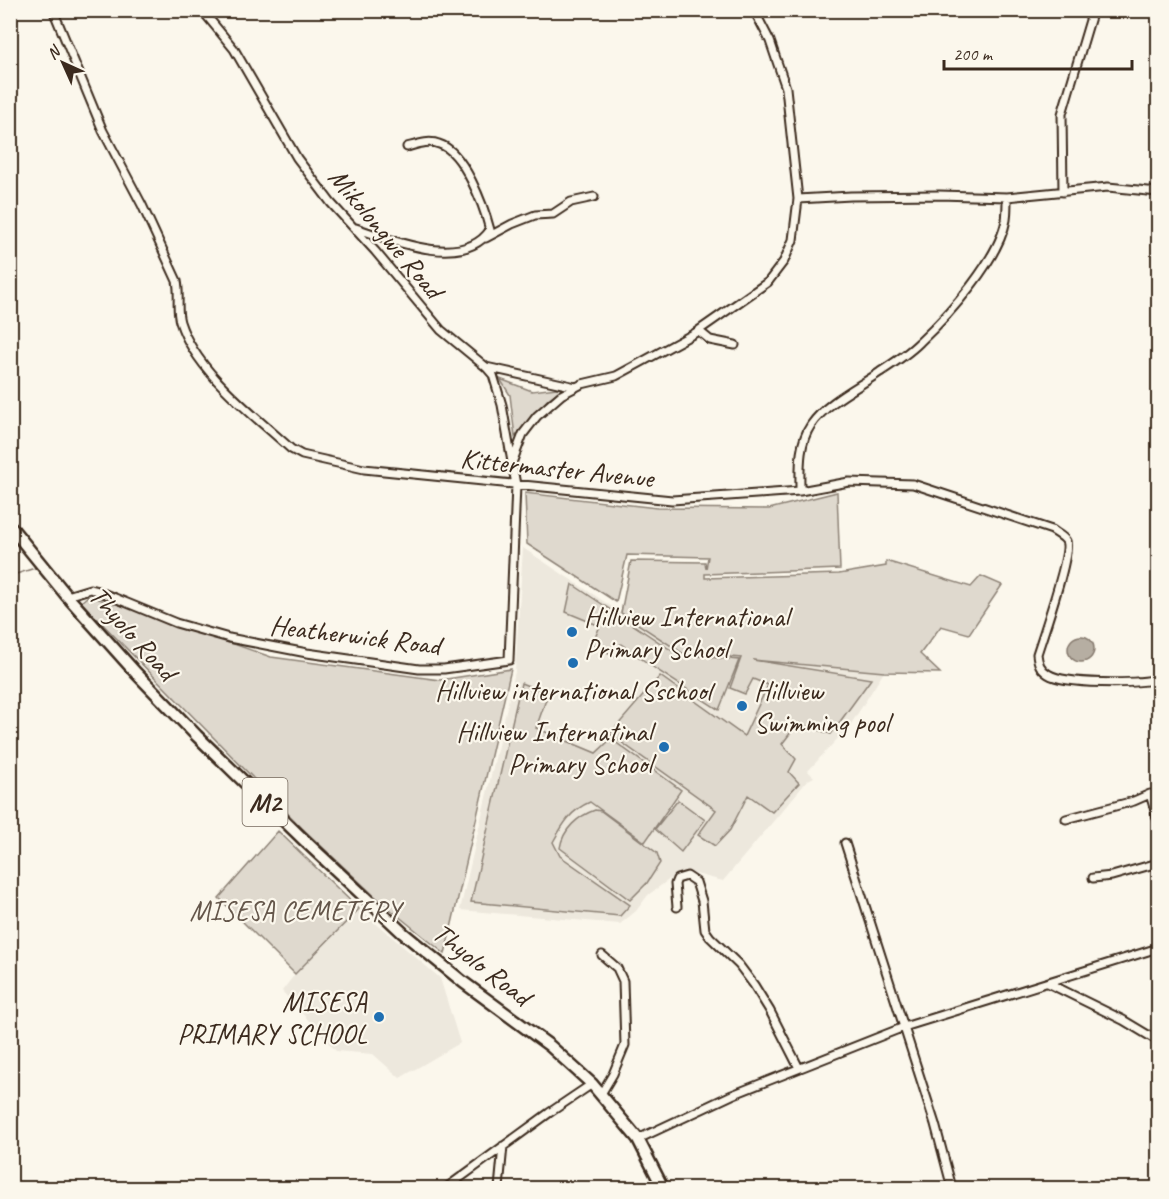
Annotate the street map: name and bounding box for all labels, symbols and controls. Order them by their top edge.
north arrow [33,33,93,93]
scale bar [944,33,1132,71]
text: N [43,40,66,64]
text: 200 m [953,43,994,65]
street label: Mikolongwe Road [321,160,454,309]
street label: Kittermaster Avenue [459,440,657,496]
street label: Thyolo Road [81,579,187,690]
place label: Hillview International Primary School [584,599,794,666]
street label: Heatherwick Road [268,607,446,663]
marker: Hillview International Primary School [565,625,579,639]
marker: Hillview international Sschool [566,656,580,670]
place label: Hillview international Sschool [435,673,716,708]
place label: Hillview Swimming pool [754,673,894,740]
marker: Hillview Swimming pool [735,699,749,713]
place label: Hillview Internatinal Primary School [456,714,657,781]
marker: Hillview Internatinal Primary School [657,740,671,754]
road number: M2 [242,778,288,826]
park label: MISESA CEMETERY [190,893,404,928]
street label: Thyolo Road [426,915,541,1016]
place label: MISESA PRIMARY SCHOOL [177,984,368,1051]
marker: MISESA PRIMARY SCHOOL [372,1010,386,1024]

